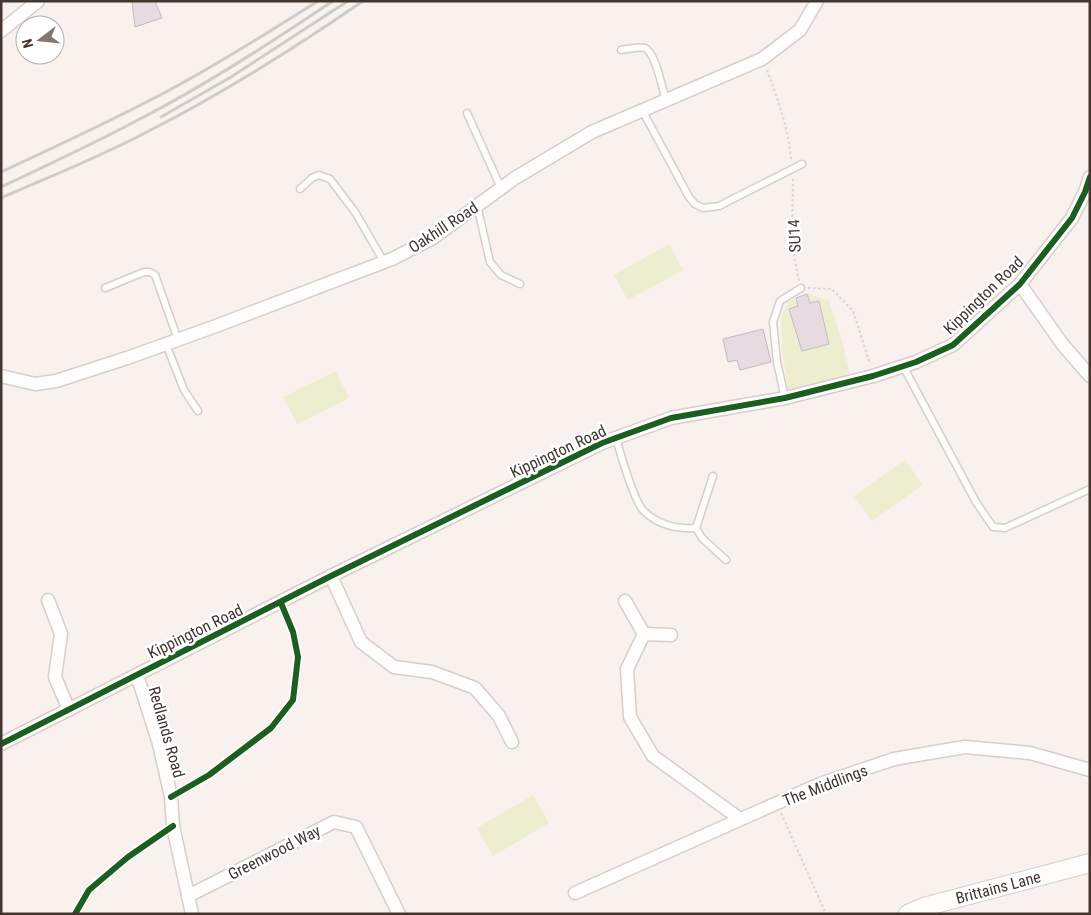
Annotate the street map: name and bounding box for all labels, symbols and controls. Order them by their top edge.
north arrow [15,15,65,65]
text: N [19,37,36,50]
street label: Oakhill Road [405,198,482,257]
street label: SU14 [784,219,805,253]
street label: Kippington Road [939,253,1027,338]
street label: Kippington Road [507,421,609,482]
street label: Kippington Road [144,600,246,663]
street label: Redlands Road [144,684,189,780]
street label: The Middlings [780,761,870,810]
street label: Greenwood Way [225,821,324,884]
street label: Brittains Lane [953,867,1043,908]

